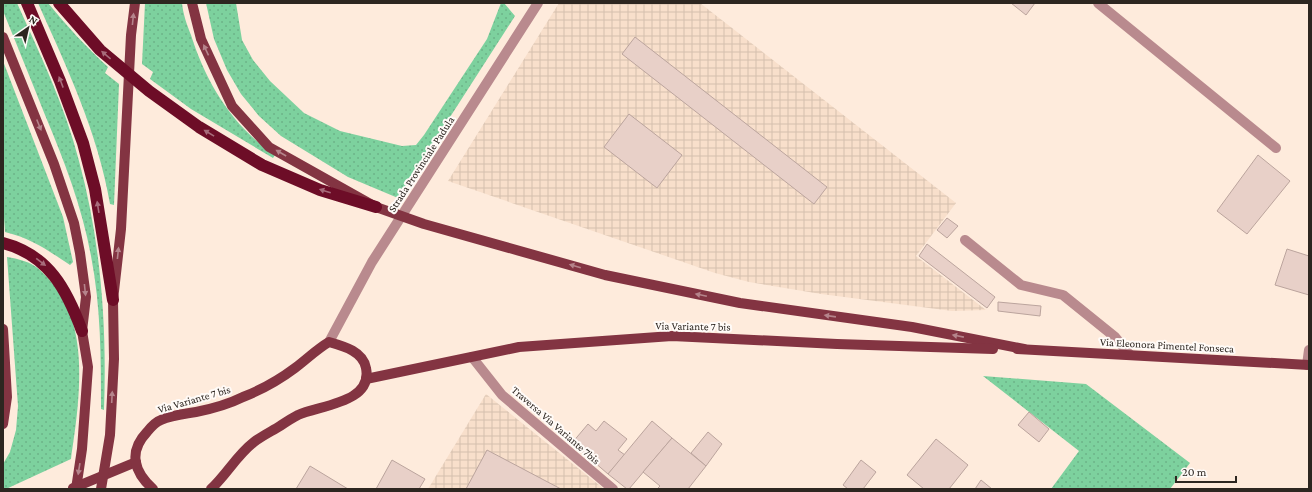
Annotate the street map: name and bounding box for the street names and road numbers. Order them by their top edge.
street label: Strada Provinciale Padula [386,114,456,214]
street label: Via Variante 7 bis [655,319,731,333]
street label: Via Eleonora Pimentel Fonseca [1100,335,1234,355]
street label: Via Variante 7 bis [156,383,232,415]
street label: Traversa Via Variante 7bis [509,383,603,467]

